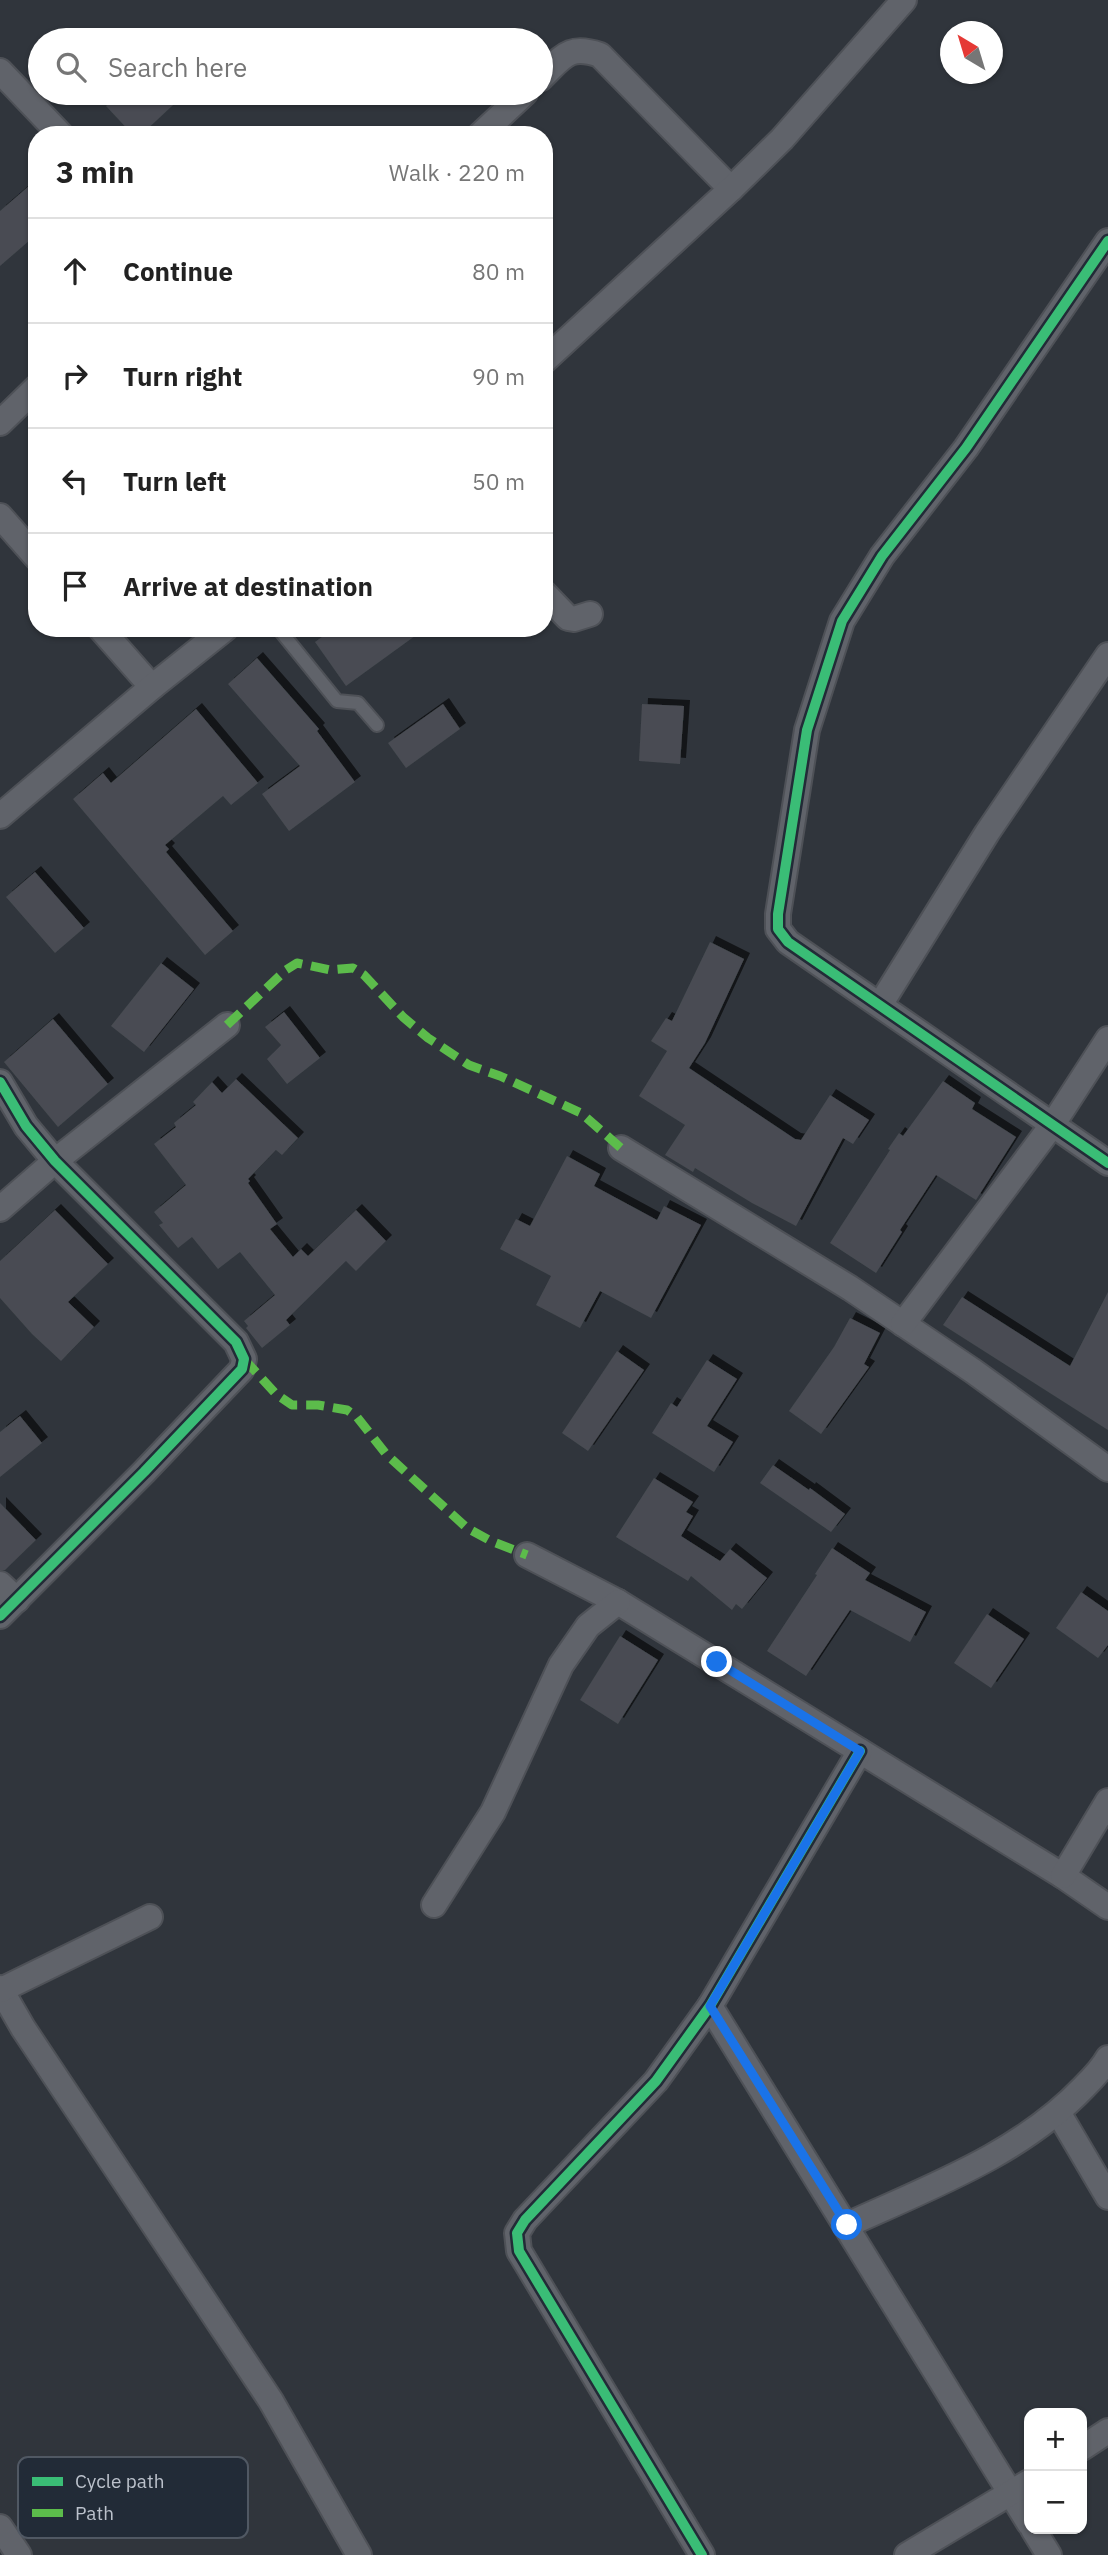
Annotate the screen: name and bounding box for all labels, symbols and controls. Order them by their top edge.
north arrow [940,21,1003,84]
search box [28,28,553,105]
icon: search [52,48,90,86]
text: Search here [108,50,247,84]
text: 3 min [56,152,134,191]
text: Walk · 220 m [389,157,525,187]
icon: ahead [56,252,94,290]
text: Continue [123,254,233,288]
text: 80 m [472,256,525,286]
icon: right [56,357,94,395]
text: Turn right [123,359,242,393]
text: 90 m [472,361,525,391]
icon: left [56,462,94,500]
text: Turn left [123,464,226,498]
text: 50 m [472,466,525,496]
icon: arrive [56,567,94,605]
text: Arrive at destination [123,569,373,603]
route end [701,1646,732,1677]
route start [831,2209,862,2240]
map controls [1024,2408,1087,2534]
button: + [1024,2408,1087,2471]
legend [18,2457,248,2538]
text: Cycle path [75,2469,164,2493]
button: − [1024,2471,1087,2534]
text: Path [75,2501,114,2525]

